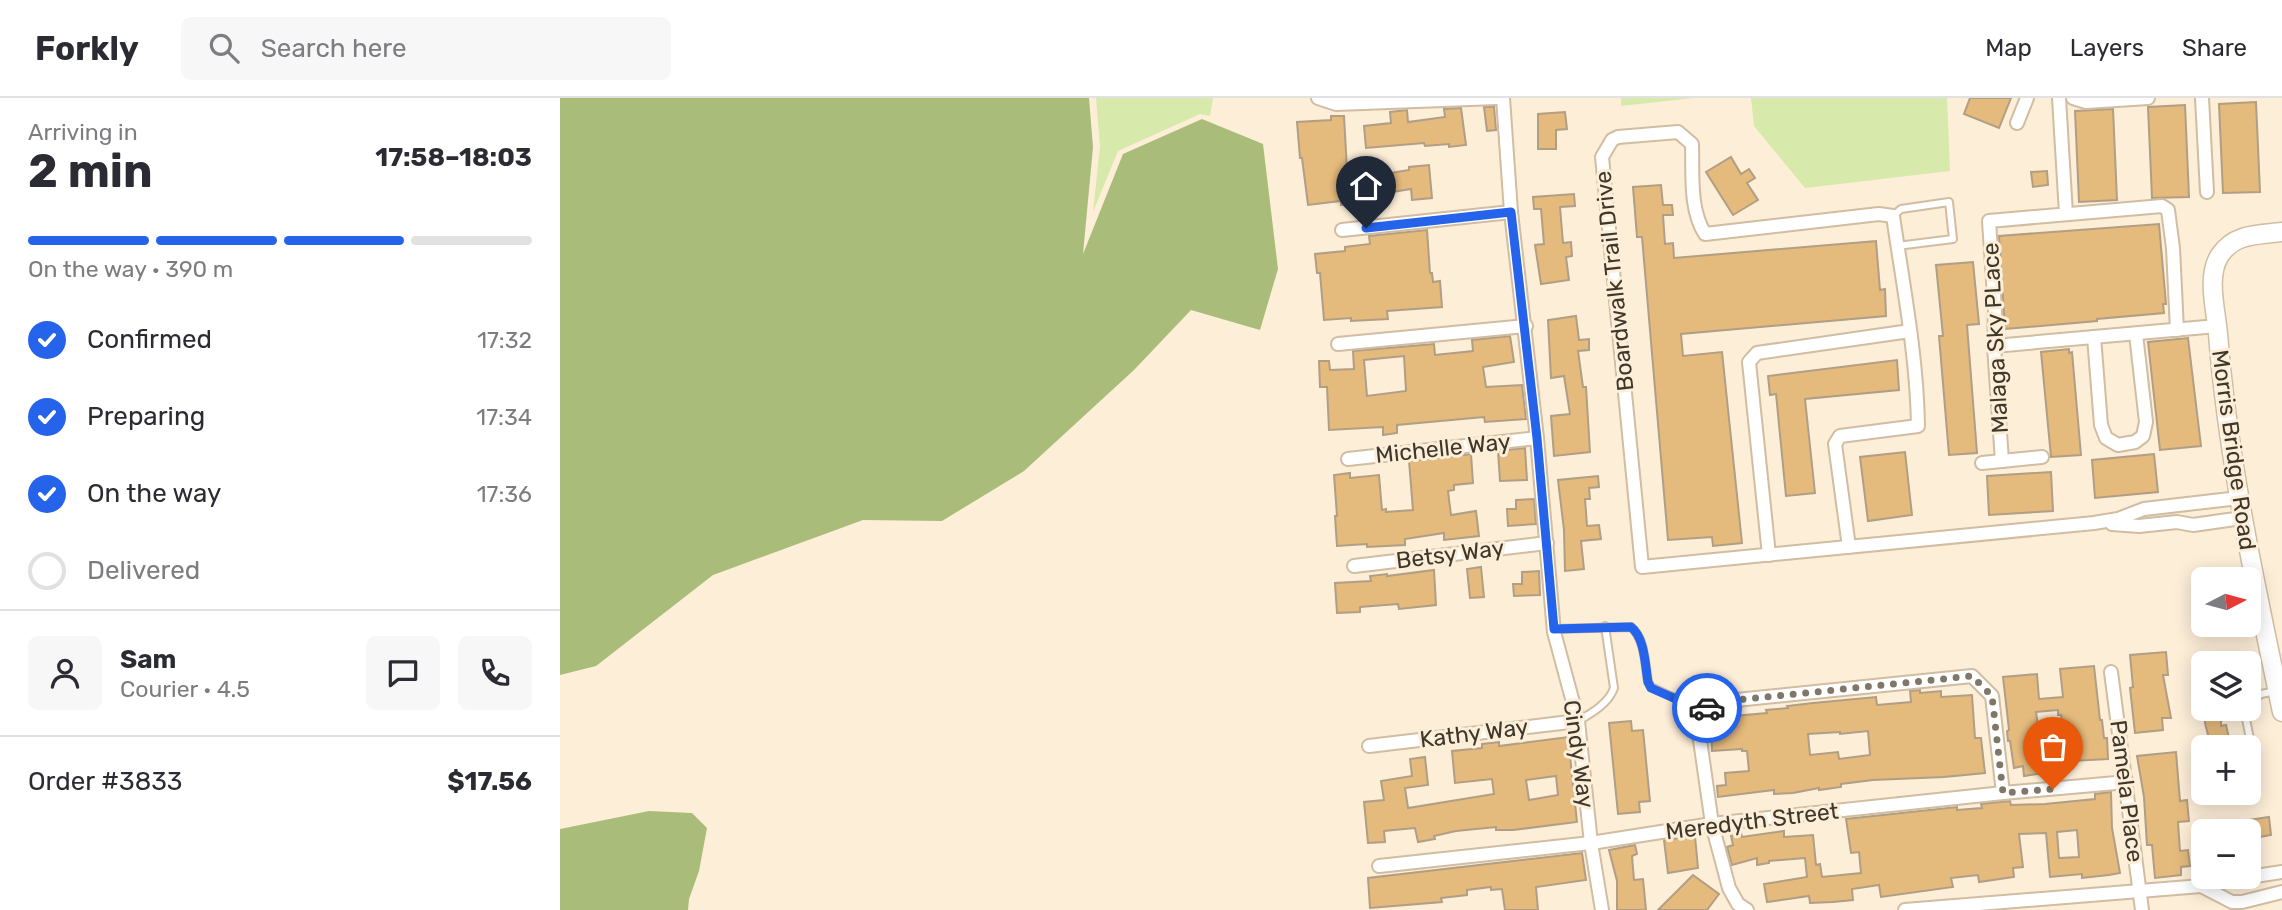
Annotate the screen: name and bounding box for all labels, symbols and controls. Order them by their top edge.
search box [181,17,671,80]
text: Forkly [35,29,139,68]
icon: search [205,29,243,67]
text: Search here [261,33,407,64]
text: Map [1985,34,2032,62]
text: Layers [2070,34,2144,62]
text: Share [2182,34,2247,62]
text: Arriving in [28,118,138,146]
text: 17:58–18:03 [375,142,532,173]
text: 2 min [28,144,153,199]
pin [1336,156,1396,228]
icon: home [1347,167,1385,205]
street label: Boardwalk Trail Drive [1589,169,1639,393]
street label: Malaga Sky PLace [1976,242,2014,434]
text: On the way · 390 m [28,255,233,283]
icon: check [28,321,66,359]
text: Confirmed [87,324,212,355]
text: 17:32 [477,326,532,354]
street label: Morris Bridge Road [2206,348,2262,552]
icon: check [28,398,66,436]
text: Preparing [87,401,205,432]
text: 17:34 [476,403,532,431]
street label: Michelle Way [1374,427,1512,469]
icon: check [28,475,66,513]
text: On the way [87,478,221,509]
text: 17:36 [477,480,532,508]
street label: Betsy Way [1394,533,1506,575]
text: Delivered [87,555,200,586]
north arrow [2191,567,2261,637]
map controls [2191,567,2261,889]
button: person [28,636,102,710]
button: chat [366,636,440,710]
button: phone [458,636,532,710]
text: Sam [120,644,176,675]
button: layers [2191,651,2261,721]
courier [1672,673,1742,743]
text: Courier · 4.5 [120,675,250,703]
icon: car [1688,689,1726,727]
street label: Cindy Way [1558,698,1600,810]
street label: Kathy Way [1418,712,1530,754]
pin [2023,717,2083,789]
street label: Pamela Place [2104,718,2150,864]
icon: bag [2034,728,2072,766]
button: + [2191,735,2261,805]
text: Order #3833 [28,766,182,797]
text: $17.56 [447,766,532,797]
street label: Meredyth Street [1664,796,1840,846]
button: − [2191,819,2261,889]

